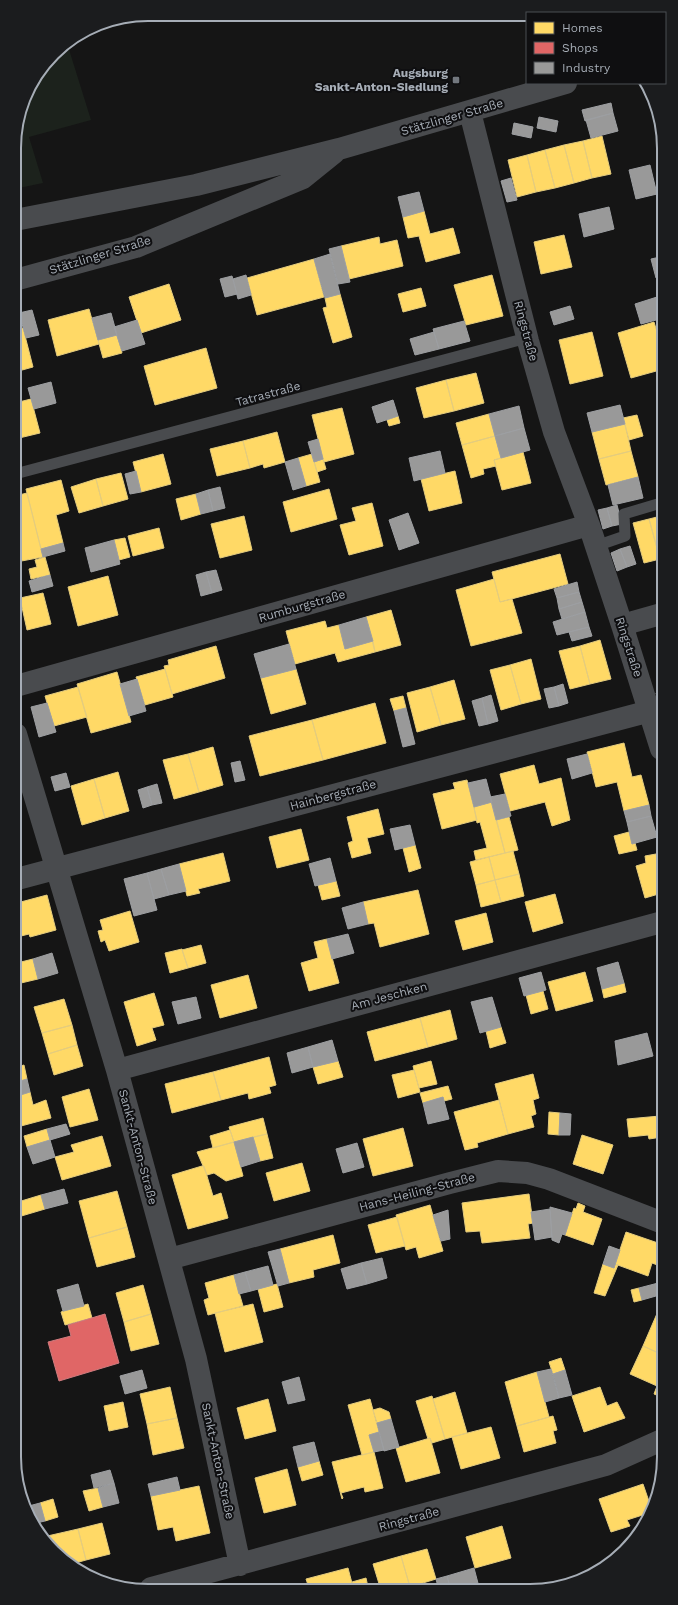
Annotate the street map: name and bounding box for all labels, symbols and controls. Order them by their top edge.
legend [526,12,666,84]
text: Homes [562,21,603,35]
text: Shops [562,41,598,55]
text: Industry [562,61,611,75]
place label: Augsburg Sankt-Anton-Siedlung [315,66,448,94]
marker: Augsburg Sankt-Anton-Siedlung [451,75,461,85]
street label: Stätzlinger Straße [399,96,505,138]
street label: Stätzlinger Straße [47,233,153,277]
street label: Ringstraße [511,299,541,363]
street label: Tatrastraße [234,379,302,409]
street label: Rumburgstraße [257,587,347,625]
street label: Ringstraße [613,615,645,679]
street label: Hainbergstraße [288,777,378,813]
street label: Am Jeschken [349,979,429,1013]
street label: Sankt-Anton-Straße [116,1088,160,1206]
street label: Hans-Heiling-Straße [358,1170,477,1214]
street label: Sankt-Anton-Straße [199,1402,237,1521]
street label: Ringstraße [377,1504,441,1534]

